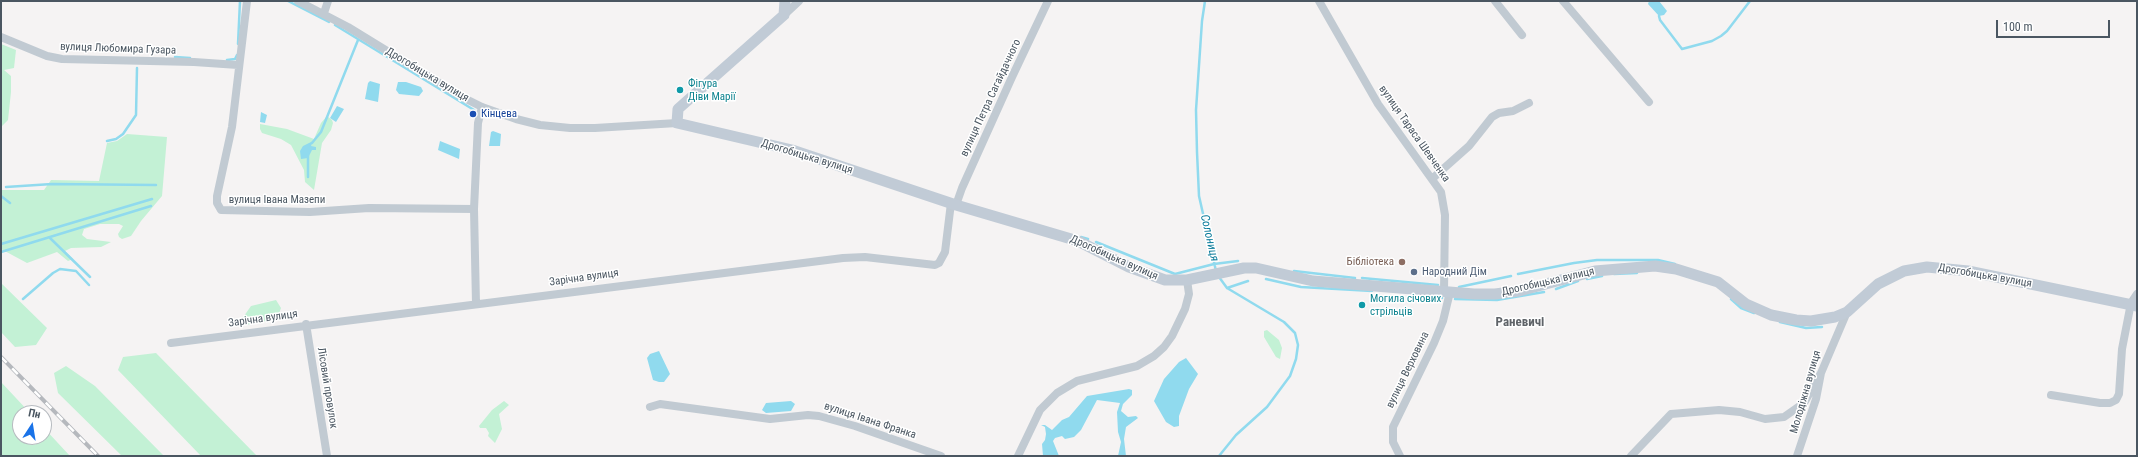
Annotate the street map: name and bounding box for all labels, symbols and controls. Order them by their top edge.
scale bar [1998,12,2112,38]
text: 100 m [2003,20,2033,34]
street label: вулиця Петра Сагайдачного [958,37,1024,159]
street label: вулиця Любомира Гузара [60,40,176,58]
street label: Дрогобицька вулиця [383,45,471,105]
place label: Фігура Діви Марії [688,77,736,103]
street label: вулиця Тараса Шевченка [1376,83,1452,185]
marker: Фігура Діви Марії [675,85,685,95]
place label: Кінцева [481,107,517,121]
marker: Кінцева [468,109,478,119]
street label: Дрогобицька вулиця [760,137,854,177]
street label: вулиця Івана Мазепи [229,193,325,207]
water label: Солониця [1197,213,1221,263]
street label: Дрогобицька вулиця [1068,233,1160,283]
place label: Бібліотека [1347,255,1394,269]
marker: Бібліотека [1397,257,1407,267]
street label: Дрогобицька вулиця [1937,261,2033,291]
place label: Народний Дім [1422,265,1487,279]
street label: Дрогобицька вулиця [1500,265,1596,299]
street label: Зарічна вулиця [549,267,619,289]
marker: Народний Дім [1409,267,1419,277]
place label: Могила січових стрільців [1370,292,1441,318]
marker: Могила січових стрільців [1357,300,1367,310]
street label: Зарічна вулиця [228,308,298,330]
district label: Раневичі [1496,315,1544,331]
street label: вулиця Верховина [1384,330,1432,410]
street label: Лісовий провулок [314,346,340,430]
street label: Молодіжна вулиця [1788,349,1824,435]
street label: вулиця Івана Франка [822,400,918,442]
north arrow [12,405,52,445]
text: Пн [27,406,42,421]

